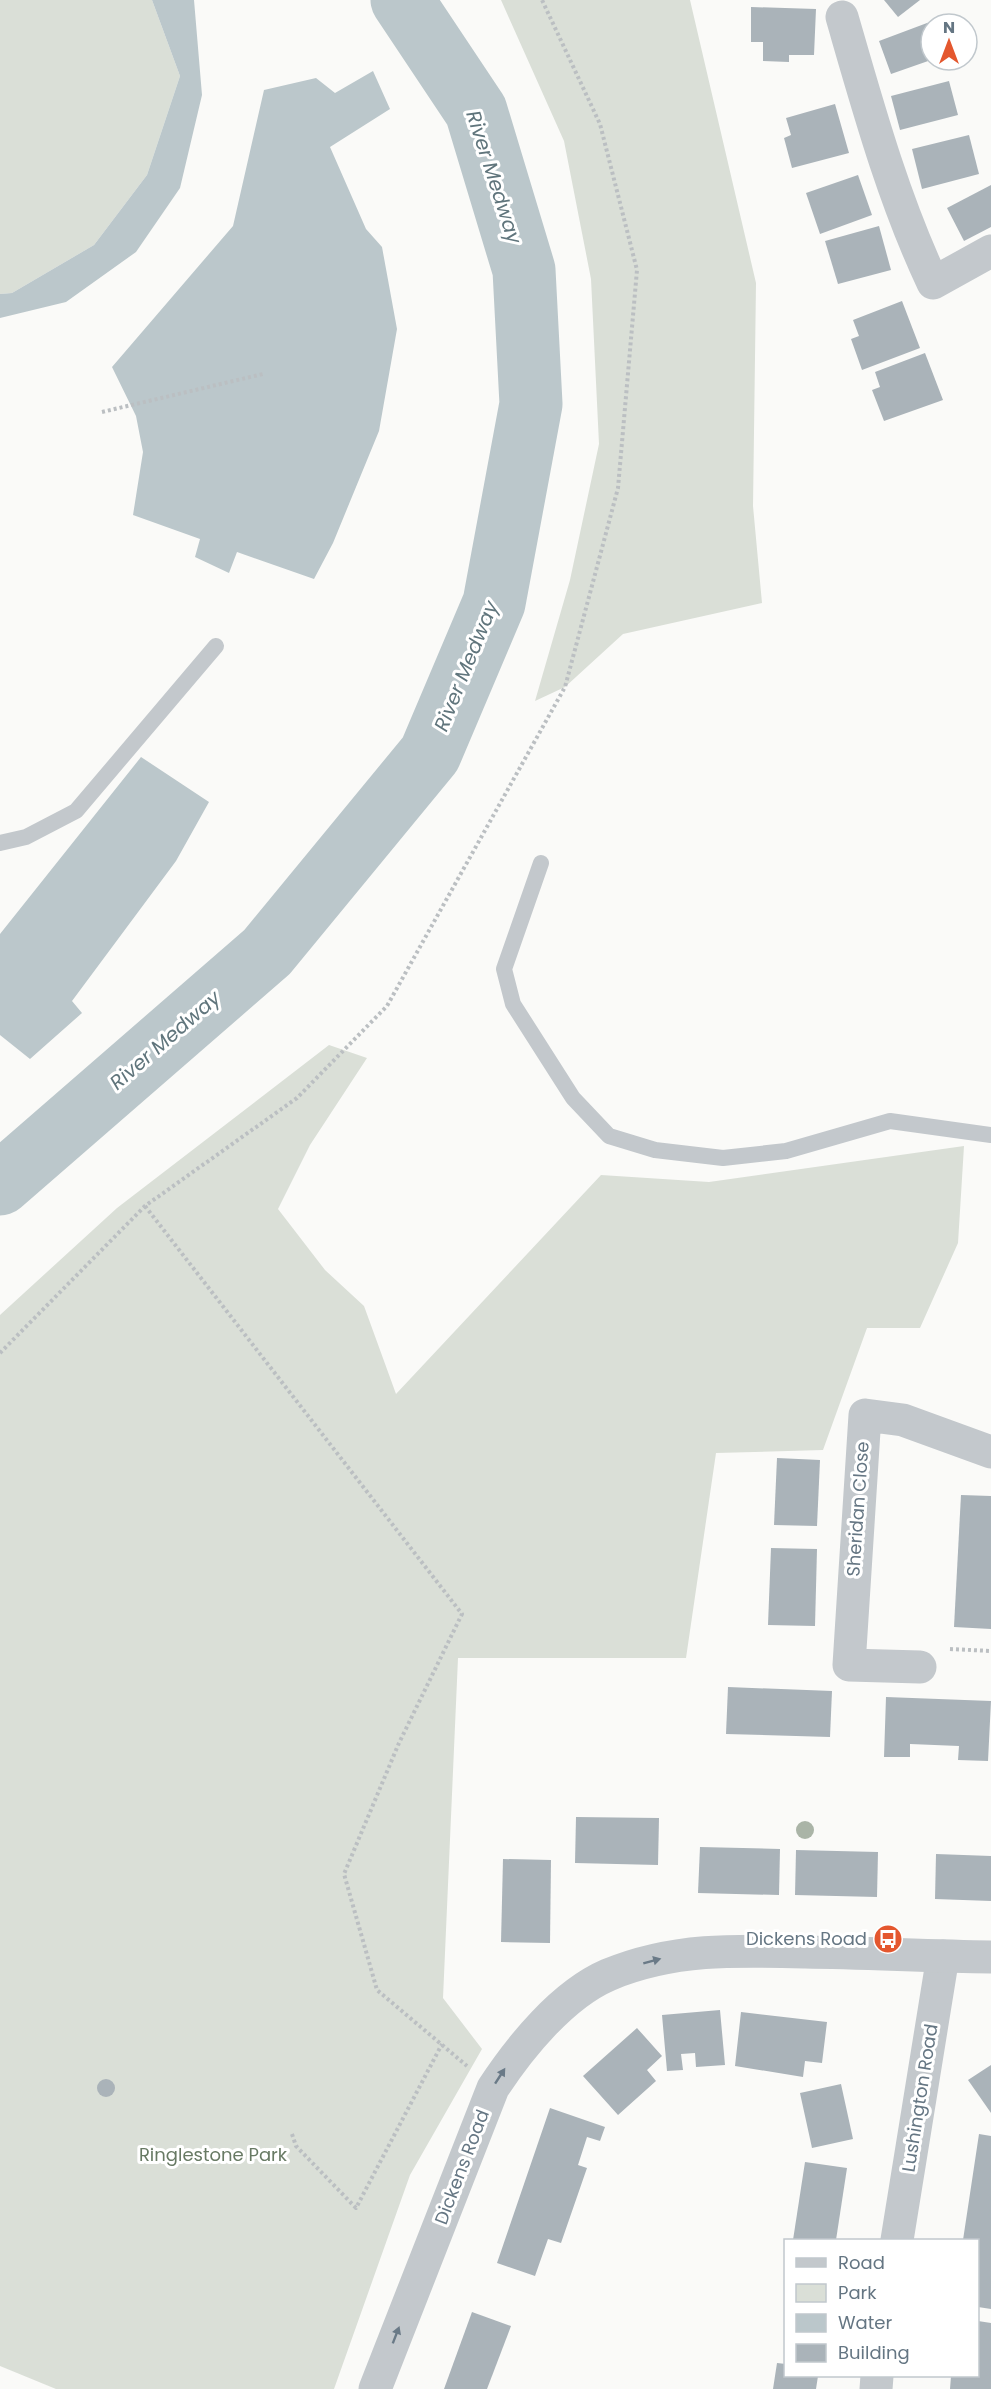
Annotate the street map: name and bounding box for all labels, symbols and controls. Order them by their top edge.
north arrow [919,12,979,72]
text: N [943,16,955,39]
water label: River Medway [459,107,529,248]
water label: River Medway [427,596,505,735]
water label: River Medway [104,984,227,1096]
street label: Sheridan Close [840,1441,875,1577]
bus stop icon: Dickens Road [872,1923,904,1955]
place label: Dickens Road [746,1926,867,1951]
one-way arrow [643,1956,661,1965]
street label: Lushington Road [895,2022,944,2174]
one-way arrow [495,2068,506,2084]
street label: Dickens Road [428,2106,495,2228]
park label: Ringlestone Park [139,2142,288,2167]
legend [784,2239,979,2377]
text: Road [838,2250,885,2275]
text: Park [838,2280,877,2305]
text: Water [838,2310,892,2335]
one-way arrow [391,2325,401,2343]
text: Building [838,2340,910,2365]

